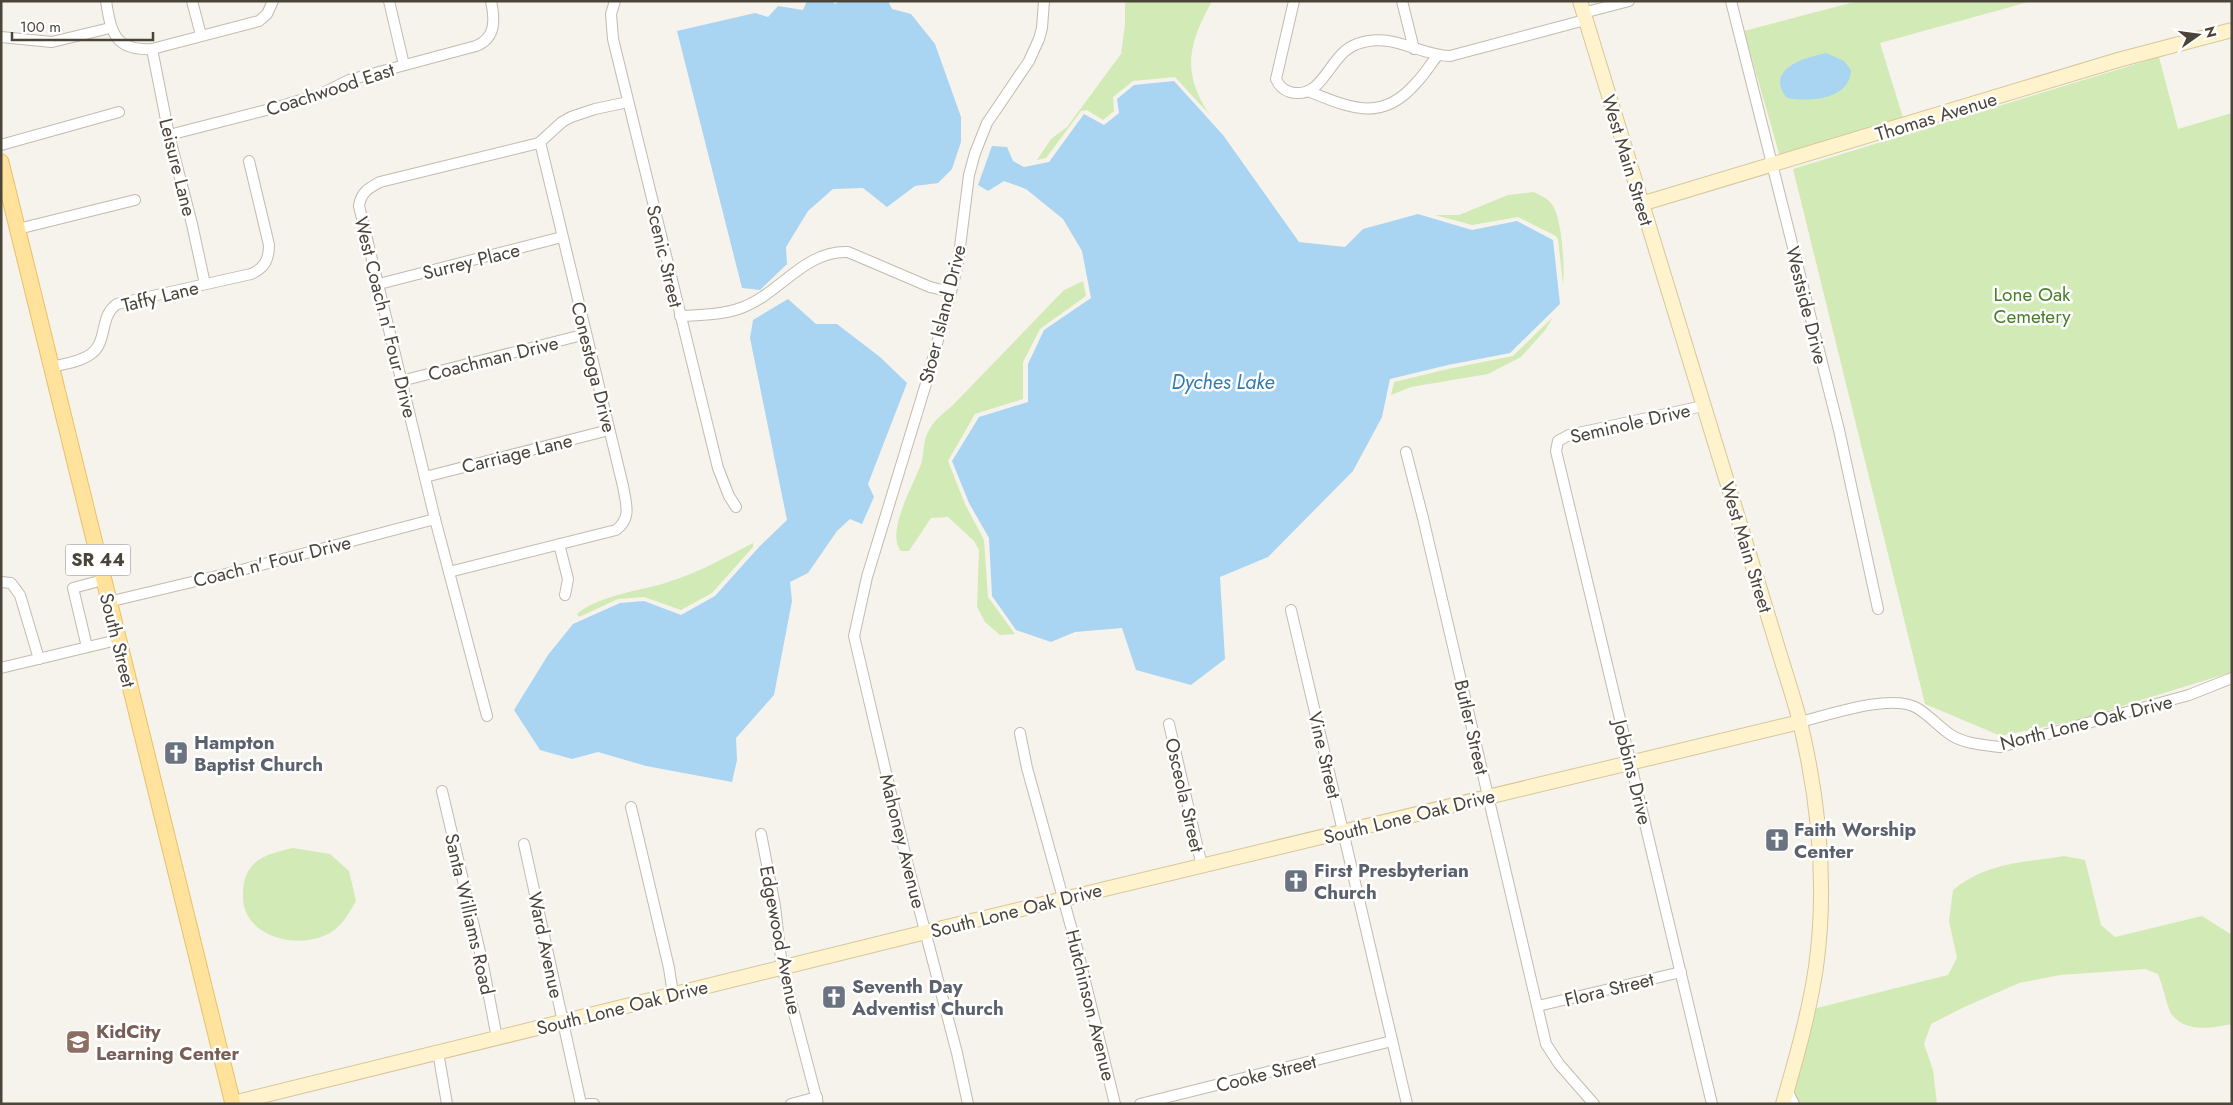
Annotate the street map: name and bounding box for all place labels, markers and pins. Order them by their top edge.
place label: Hampton Baptist Church [194,729,323,778]
church icon: Hampton Baptist Church [163,740,189,766]
place label: Faith Worship Center [1794,816,1916,865]
church icon: Faith Worship Center [1764,827,1790,853]
place label: First Presbyterian Church [1314,857,1469,906]
church icon: First Presbyterian Church [1283,868,1309,894]
place label: Seventh Day Adventist Church [851,973,1004,1022]
church icon: Seventh Day Adventist Church [821,984,847,1010]
place label: KidCity Learning Center [96,1018,239,1067]
school or university icon: KidCity Learning Center [65,1029,91,1055]

